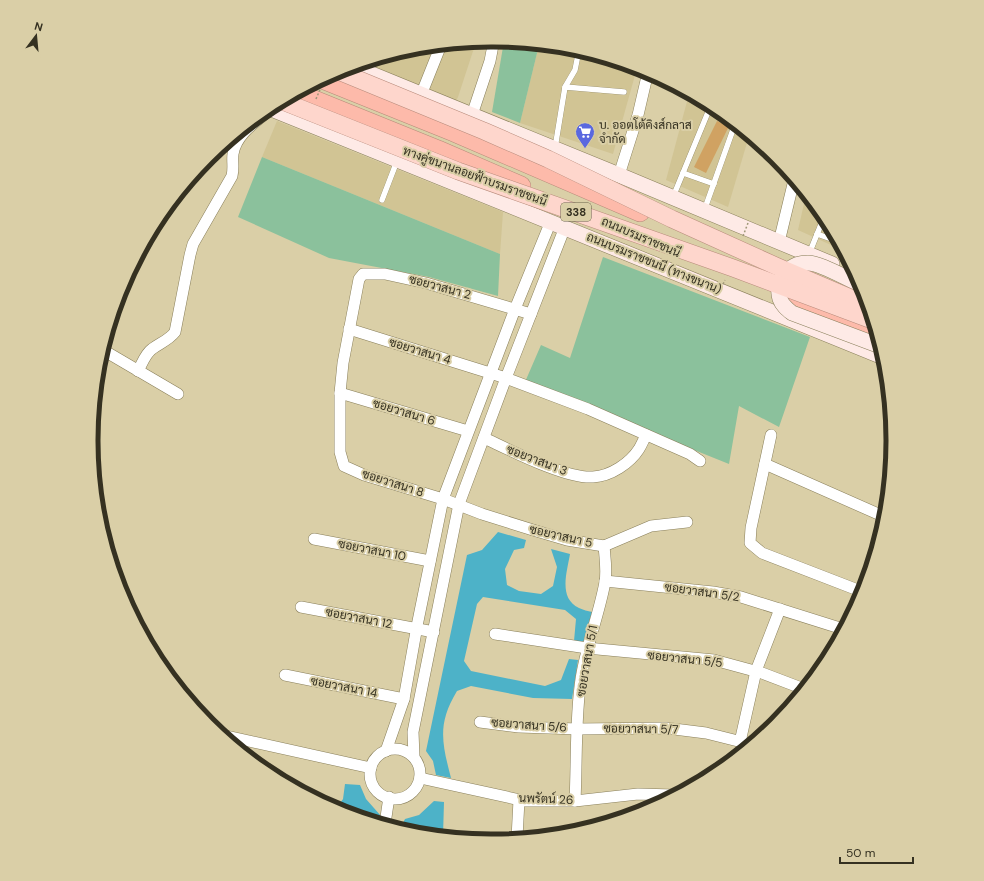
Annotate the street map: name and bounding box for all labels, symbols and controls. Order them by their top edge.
north arrow [16,16,56,56]
text: N [33,19,45,34]
place label: บ. ออตโต้คิงส์กลาส จำกัด [599,117,692,147]
supermarket icon: บ. ออตโต้คิงส์กลาส จำกัด [574,121,596,149]
street label: ทางคู่ขนานลอยฟ้าบรมราชชนนี [401,142,550,210]
road number: 338 [561,203,591,221]
street label: ถนนบรมราชชนนี [599,213,683,261]
street label: ถนนบรมราชชนนี (ทางขนาน) [584,229,724,297]
street label: ซอยวาสนา 2 [407,271,473,303]
street label: ซอยวาสนา 4 [387,334,453,368]
street label: ซอยวาสนา 6 [371,395,437,429]
street label: ซอยวาสนา 3 [504,441,570,479]
street label: ซอยวาสนา 8 [360,465,426,501]
street label: ซอยวาสนา 5 [528,521,594,551]
street label: ซอยวาสนา 10 [337,536,407,564]
street label: ซอยวาสนา 5/2 [664,579,741,605]
street label: ซอยวาสนา 12 [324,604,394,632]
street label: ซอยวาสนา 5/1 [573,624,601,698]
street label: ซอยวาสนา 5/5 [647,647,723,671]
street label: ซอยวาสนา 14 [309,673,379,701]
street label: ซอยวาสนา 5/6 [491,714,567,736]
street label: ซอยวาสนา 5/7 [603,720,679,738]
street label: นพรัตน์ 26 [518,790,574,808]
scale bar [840,839,913,865]
text: 50 m [846,845,875,861]

